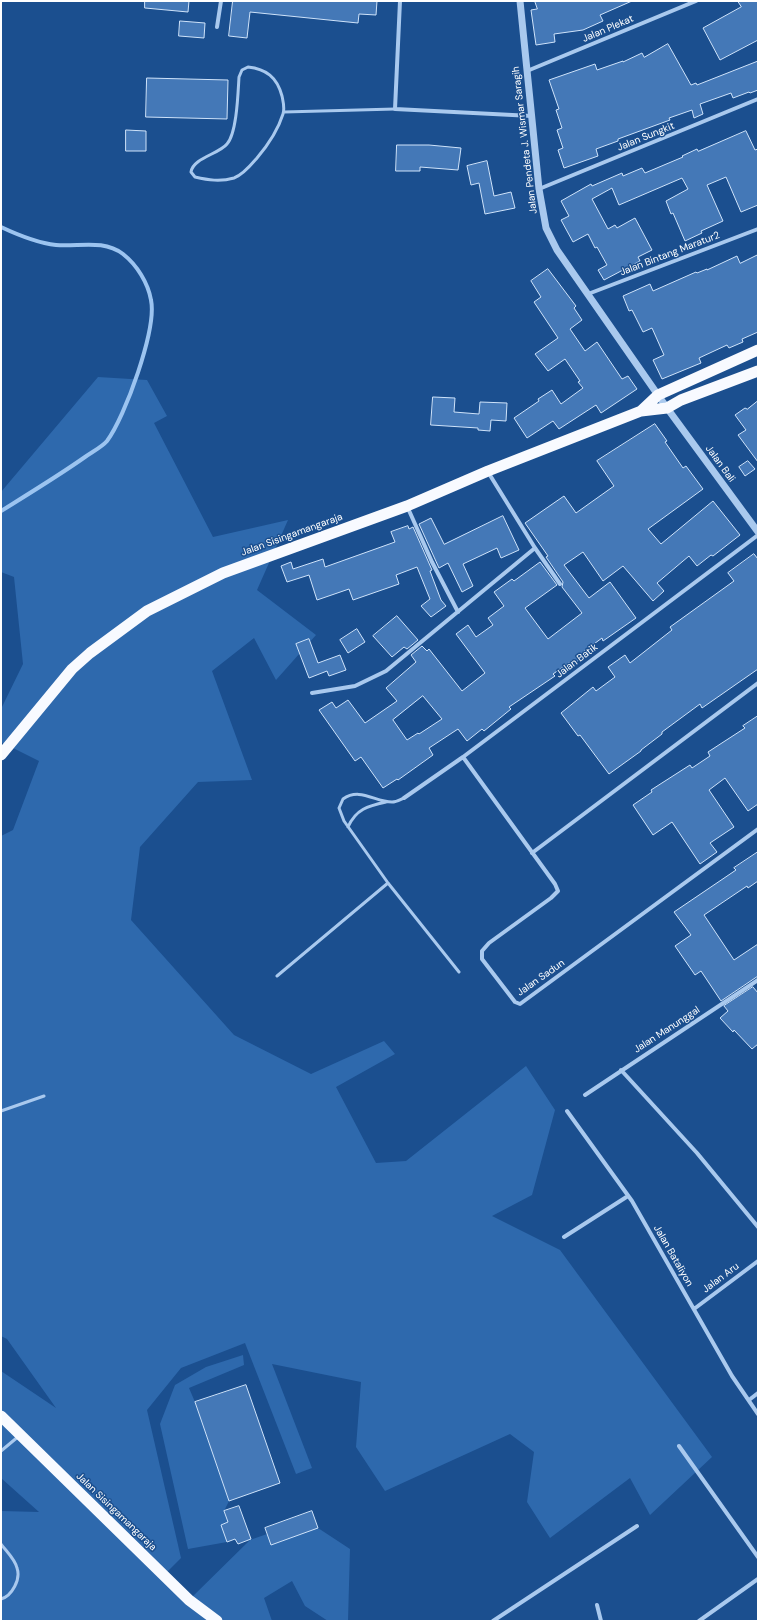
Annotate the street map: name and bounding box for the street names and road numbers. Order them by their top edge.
street label: Jalan Plekat [581,13,635,45]
street label: Jalan Pendeta J. Wismar Saragih [510,66,540,214]
street label: Jalan Sungkit [616,120,676,154]
street label: Jalan Bintang Maratur2 [618,229,722,279]
street label: Jalan Bali [703,443,737,485]
street label: Jalan Sisingamangaraja [240,511,344,559]
street label: Jalan Batik [554,641,600,681]
street label: Jalan Sadun [515,957,567,999]
street label: Jalan Manunggal [632,1004,702,1056]
street label: Jalan Bataliyon [651,1223,695,1289]
street label: Jalan Aru [700,1260,742,1296]
street label: Jalan Sisingamangaraja [73,1471,159,1553]

